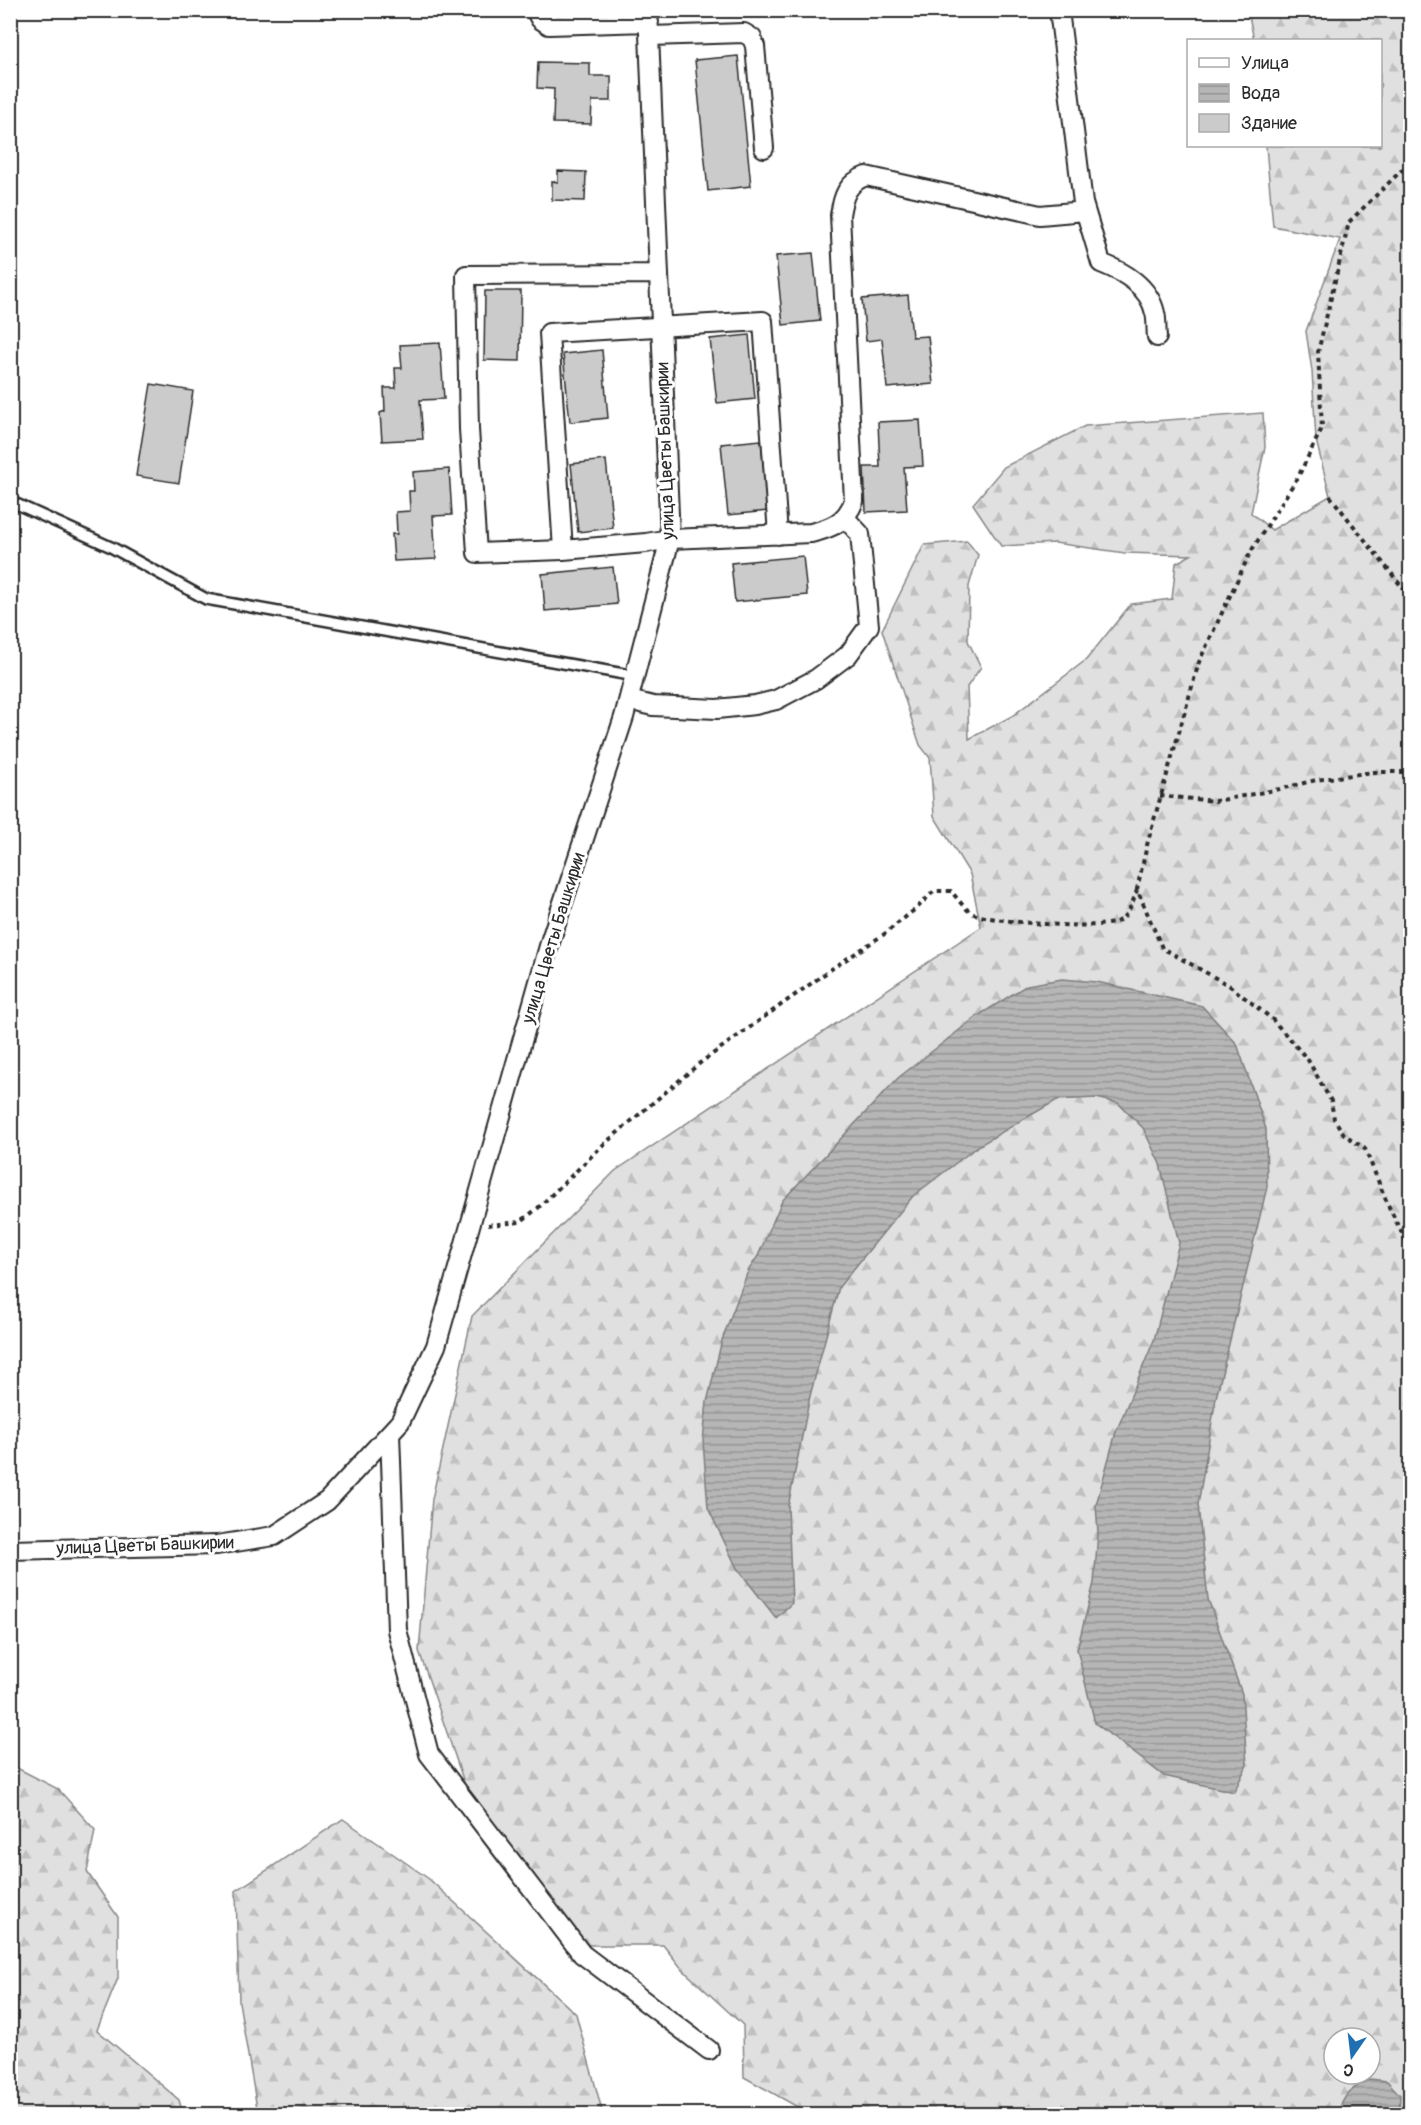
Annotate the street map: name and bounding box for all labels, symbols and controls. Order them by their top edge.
legend [1187,39,1382,147]
text: Улица [1241,52,1289,75]
text: Вода [1241,82,1280,105]
text: Здание [1241,112,1297,135]
street label: улица Цветы Башкирии [651,362,680,541]
street label: улица Цветы Башкирии [516,850,590,1027]
street label: улица Цветы Башкирии [55,1531,234,1560]
north arrow [1322,2026,1382,2086]
text: С [1341,2059,1356,2080]

